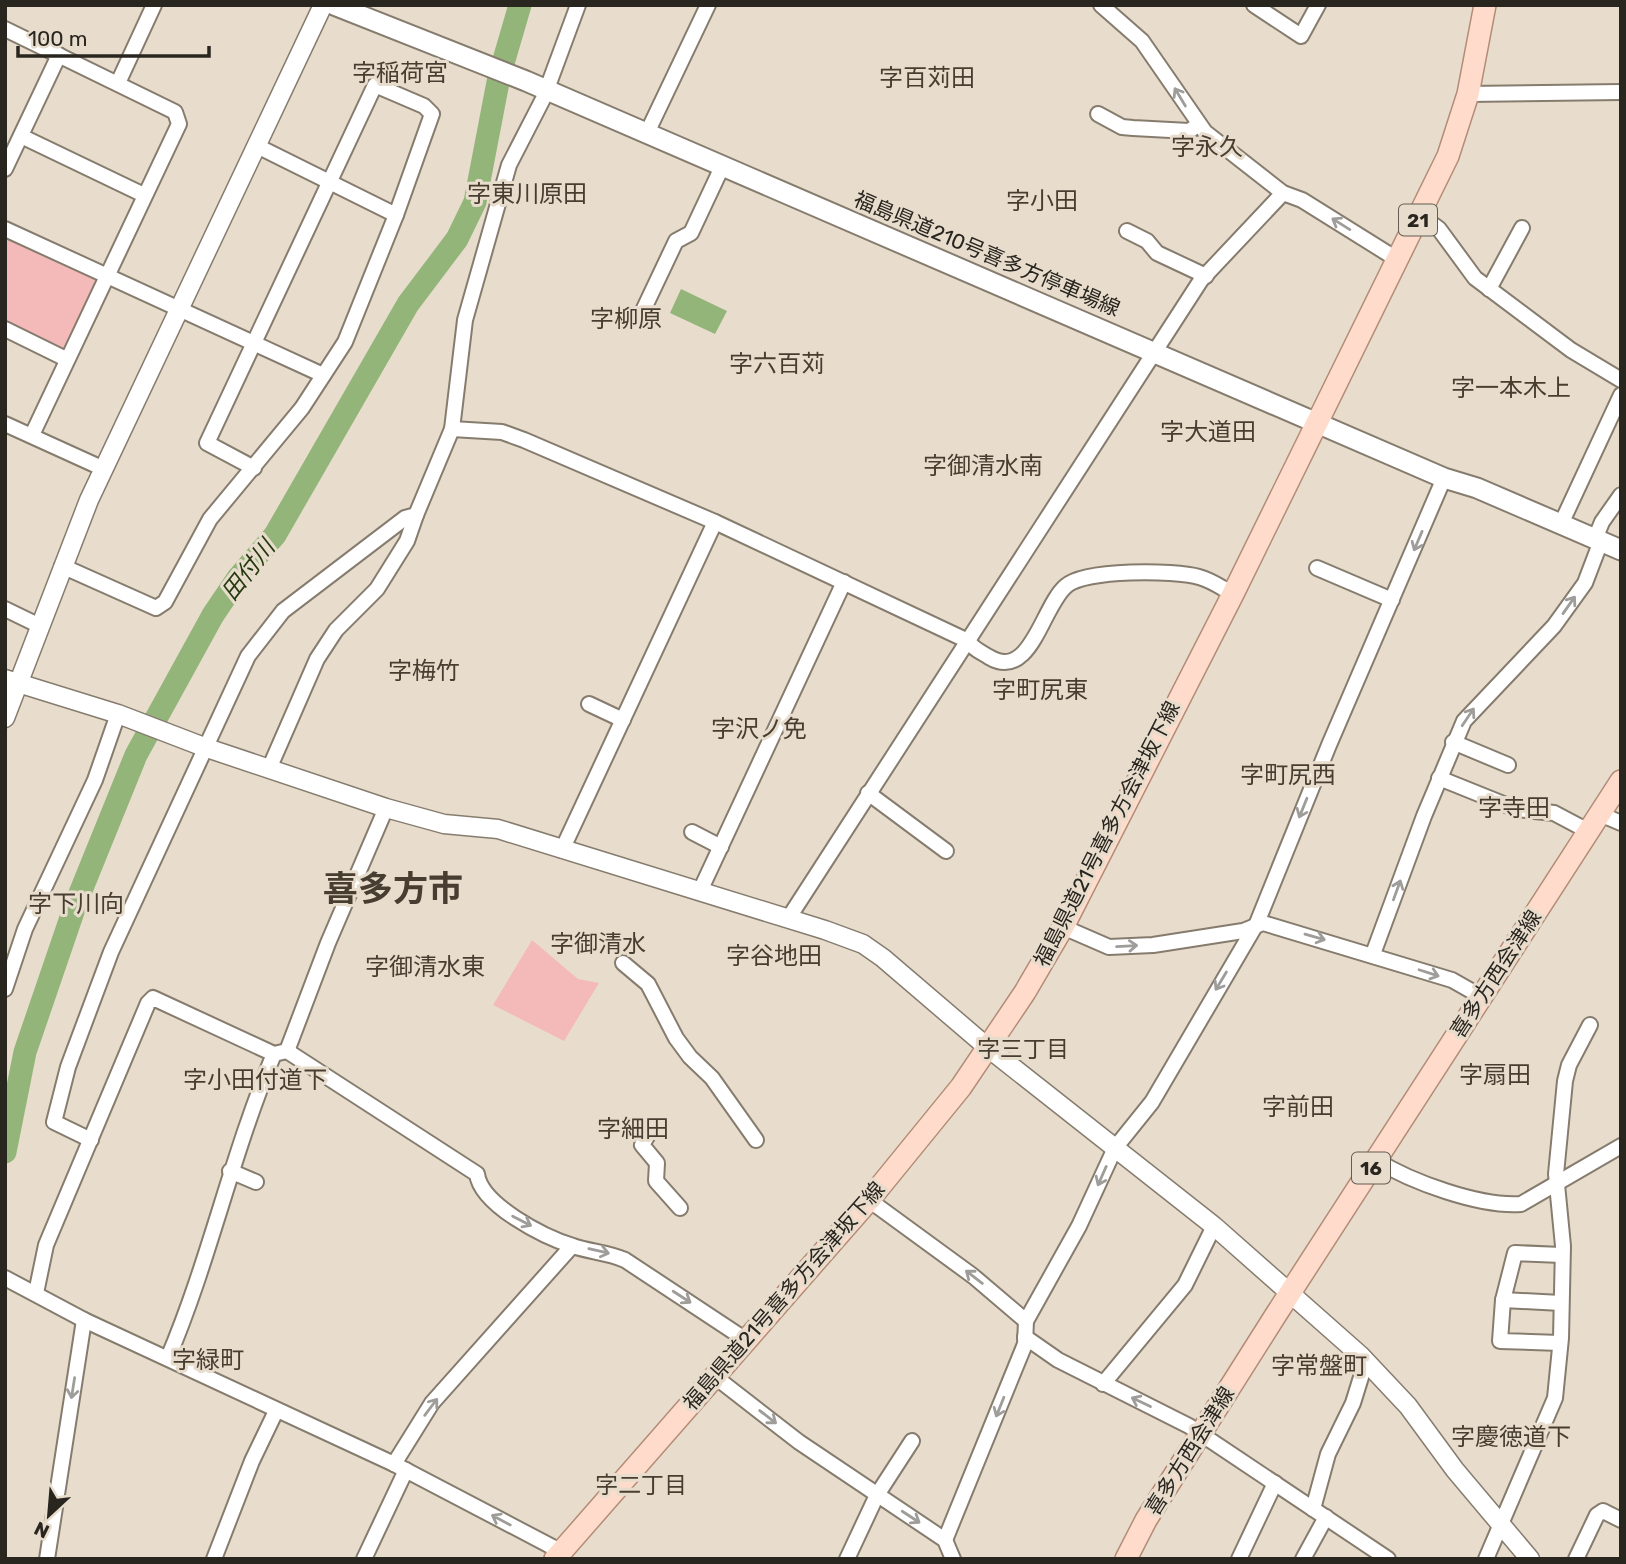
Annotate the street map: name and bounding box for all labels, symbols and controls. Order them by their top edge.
scale bar [18,14,208,58]
text: 100 m [28,26,87,51]
district label: 字稲荷宮 [352,59,448,87]
district label: 字百苅田 [879,64,975,92]
one-way arrow [1173,88,1188,107]
district label: 字永久 [1171,133,1243,161]
district label: 字東川原田 [467,180,587,208]
street label: 福島県道210号喜多方停車場線 [850,186,1124,321]
district label: 字小田 [1006,187,1078,215]
road number: 21 [1399,204,1437,235]
one-way arrow [1332,217,1352,231]
district label: 字柳原 [590,305,662,333]
district label: 字六百苅 [729,350,825,378]
district label: 字一本木上 [1451,374,1571,402]
district label: 字大道田 [1160,418,1256,446]
district label: 字御清水南 [923,452,1043,480]
one-way arrow [1411,529,1424,551]
water label: 田付川 [216,532,282,606]
one-way arrow [1562,596,1576,615]
district label: 字梅竹 [388,657,460,685]
district label: 字町尻東 [992,676,1088,704]
street label: 福島県道21号喜多方会津坂下線 [1029,697,1185,971]
one-way arrow [1461,708,1475,727]
district label: 字沢ノ免 [711,715,807,743]
district label: 字町尻西 [1240,761,1336,789]
district label: 字寺田 [1478,794,1550,822]
one-way arrow [1296,797,1309,819]
district label: 喜多方市 [323,868,463,910]
one-way arrow [1392,879,1404,901]
district label: 字下川向 [28,890,124,918]
street label: 喜多方西会津線 [1445,905,1546,1042]
district label: 字御清水 [550,930,646,958]
one-way arrow [1304,932,1326,945]
one-way arrow [1116,940,1139,953]
district label: 字谷地田 [726,942,822,970]
district label: 字御清水東 [365,953,485,981]
one-way arrow [1418,967,1440,980]
one-way arrow [1214,971,1228,991]
district label: 字三丁目 [977,1035,1069,1063]
district label: 字扇田 [1459,1061,1531,1089]
district label: 字小田付道下 [183,1066,327,1094]
district label: 字前田 [1262,1093,1334,1121]
district label: 字細田 [597,1115,669,1143]
road number: 16 [1352,1152,1390,1184]
one-way arrow [1094,1165,1107,1186]
street label: 福島県道21号喜多方会津坂下線 [678,1176,890,1415]
one-way arrow [511,1214,532,1228]
one-way arrow [587,1245,610,1258]
one-way arrow [965,1270,983,1285]
one-way arrow [671,1290,691,1304]
district label: 字緑町 [172,1346,244,1374]
district label: 字常盤町 [1271,1352,1367,1380]
one-way arrow [66,1376,79,1399]
street label: 喜多方西会津線 [1140,1382,1239,1520]
one-way arrow [1131,1395,1152,1409]
one-way arrow [992,1396,1005,1418]
one-way arrow [424,1398,439,1416]
one-way arrow [758,1410,776,1425]
district label: 字慶徳道下 [1451,1423,1571,1451]
district label: 字二丁目 [595,1471,687,1499]
north arrow [14,1480,84,1550]
one-way arrow [901,1511,921,1525]
one-way arrow [491,1513,512,1526]
text: N [31,1516,53,1543]

